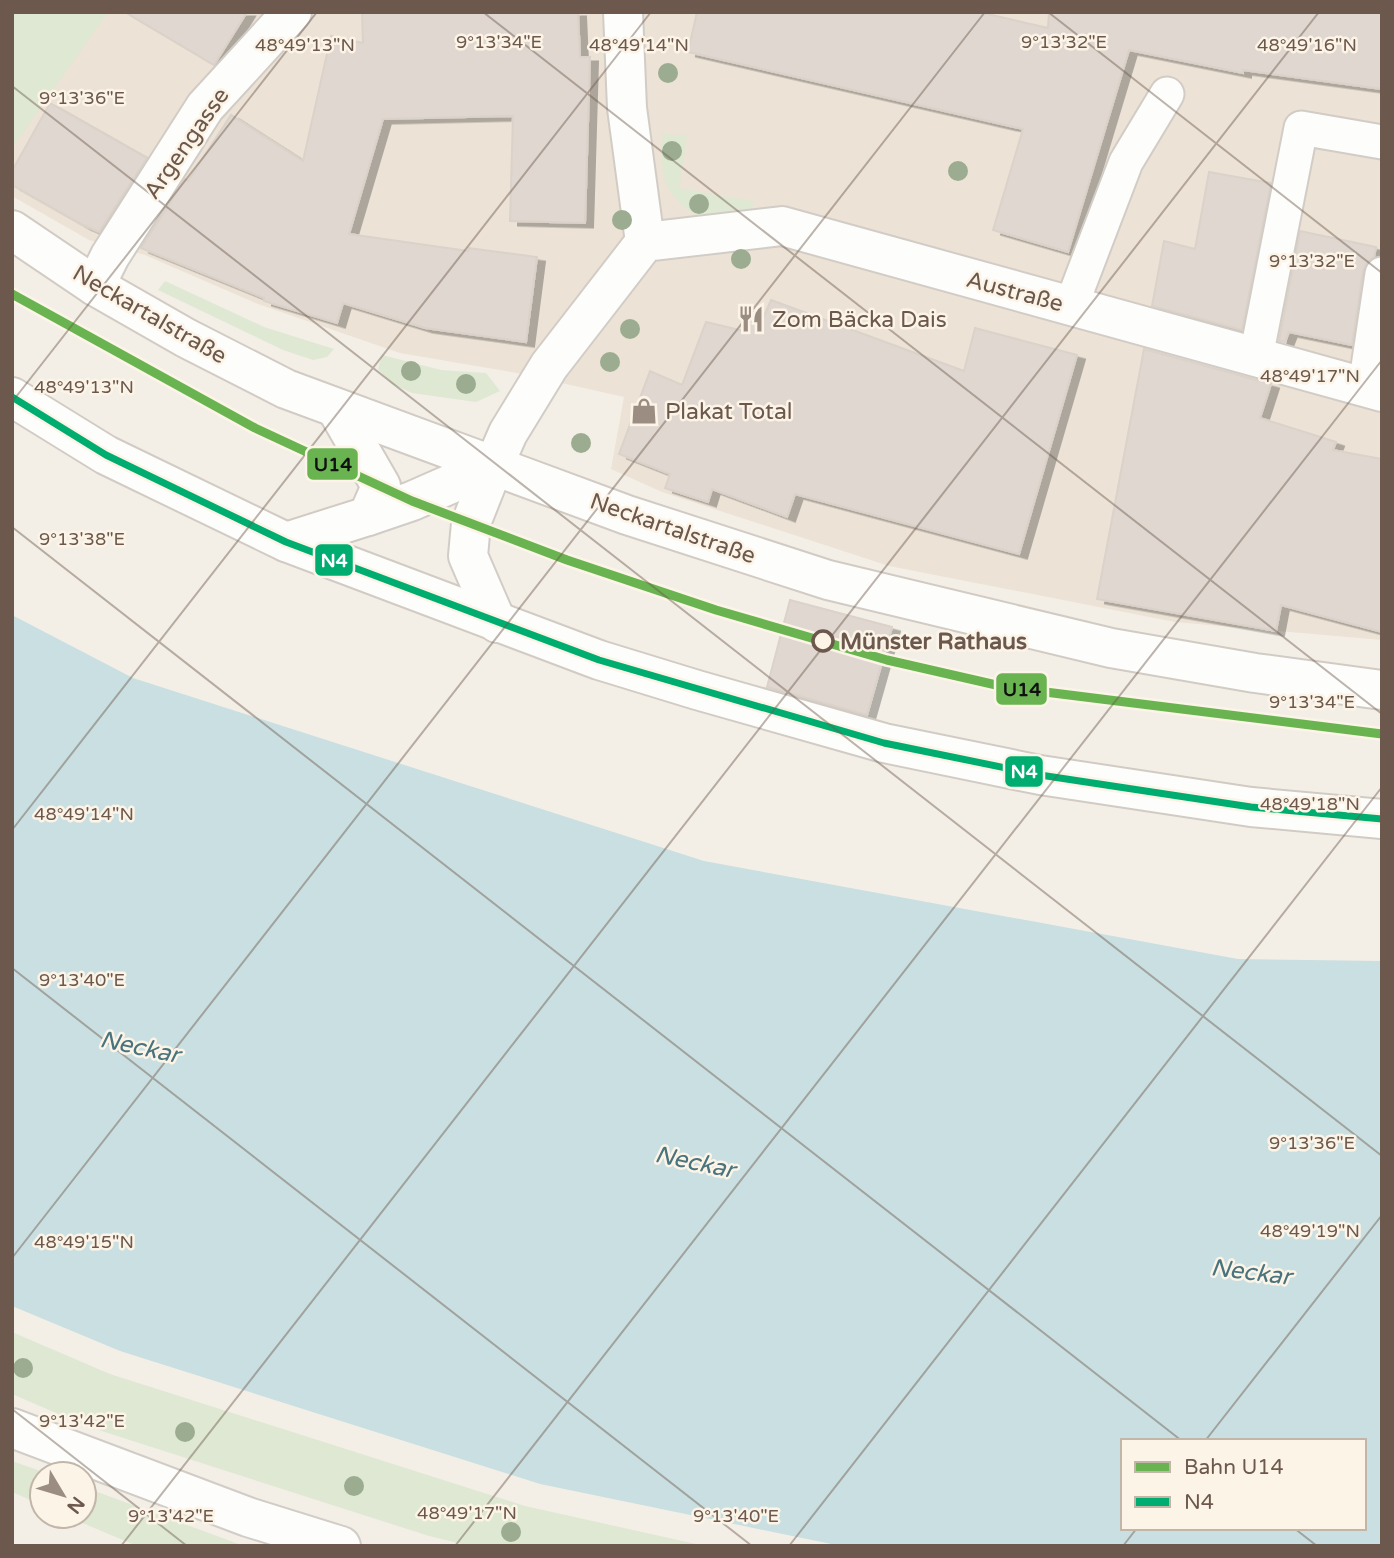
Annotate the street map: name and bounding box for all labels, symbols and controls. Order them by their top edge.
text: 9°13'34"E [456,31,542,53]
text: 9°13'32"E [1021,31,1107,53]
text: 48°49'13"N [255,34,355,56]
text: 48°49'14"N [589,34,689,56]
text: 48°49'16"N [1257,34,1357,56]
street label: Argengasse [138,82,235,205]
text: 9°13'36"E [39,87,125,109]
text: 9°13'32"E [1269,250,1355,272]
street label: Neckartalstraße [67,259,232,370]
street label: Austraße [963,266,1066,318]
restaurant icon: Zom Bäcka Dais [736,304,766,334]
place label: Zom Bäcka Dais [772,306,947,334]
text: 48°49'17"N [1260,365,1360,387]
text: 48°49'13"N [34,376,134,398]
shop icon: Plakat Total [629,396,659,426]
place label: Plakat Total [665,398,793,426]
line badge: U14 [306,447,359,481]
text: U14 [314,454,352,476]
street label: Neckartalstraße [586,487,759,570]
text: 9°13'38"E [39,528,125,550]
line badge: N4 [314,543,354,577]
text: N4 [320,550,348,572]
place label: Münster Rathaus [840,628,1027,656]
marker: Münster Rathaus [812,630,834,652]
line badge: U14 [995,672,1048,706]
text: U14 [1003,679,1041,701]
text: 9°13'34"E [1269,691,1355,713]
line badge: N4 [1004,755,1044,788]
text: N4 [1010,761,1038,783]
text: 48°49'18"N [1260,793,1360,815]
text: 48°49'14"N [34,803,134,825]
text: 9°13'40"E [39,969,125,991]
water label: Neckar [97,1025,185,1071]
text: 9°13'36"E [1269,1132,1355,1154]
water label: Neckar [652,1140,740,1186]
text: 48°49'19"N [1260,1220,1360,1242]
text: 48°49'15"N [34,1231,134,1253]
water label: Neckar [1209,1253,1296,1292]
text: 9°13'42"E [39,1410,125,1432]
legend [1121,1439,1366,1530]
text: Bahn U14 [1184,1455,1284,1480]
north arrow [28,1460,98,1530]
text: N4 [1184,1490,1214,1515]
text: N [62,1492,89,1518]
text: 48°49'17"N [417,1502,517,1524]
text: 9°13'42"E [128,1505,214,1527]
text: 9°13'40"E [693,1505,779,1527]

